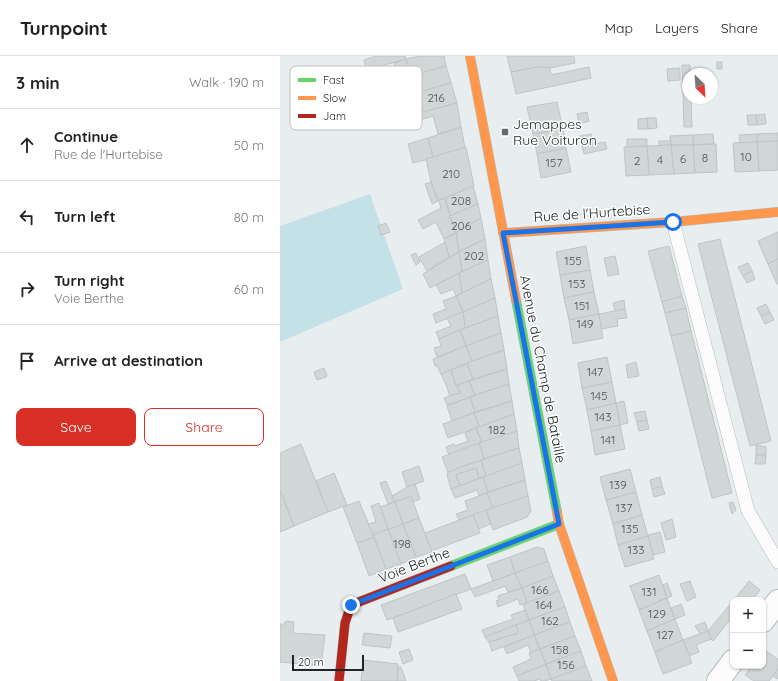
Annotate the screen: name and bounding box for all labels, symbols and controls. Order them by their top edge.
text: Turnpoint [20,16,108,40]
text: Map [604,19,633,37]
text: Layers [655,19,699,37]
text: Share [721,19,758,37]
legend [290,66,422,130]
north arrow [682,68,718,104]
text: 3 min [16,72,60,93]
text: Fast [323,73,345,87]
text: Walk · 190 m [189,74,264,90]
house number: 216 [427,90,445,105]
text: Slow [323,91,347,105]
text: Jam [323,109,346,123]
place label: Jemappes Rue Voituron [513,115,597,149]
text: Continue [54,127,118,146]
marker: Jemappes Rue Voituron [500,127,510,137]
icon: ahead [16,134,38,156]
text: 50 m [234,137,264,153]
text: Rue de l'Hurtebise [54,146,163,162]
house number: 10 [740,149,752,164]
house number: 8 [702,150,708,165]
house number: 6 [680,151,687,166]
house number: 4 [657,152,663,167]
house number: 2 [634,153,641,168]
house number: 157 [545,155,563,170]
house number: 210 [442,166,460,181]
house number: 208 [451,193,471,208]
street label: Rue de l'Hurtebise [533,200,651,226]
icon: left [16,206,38,228]
text: Turn left [54,207,116,226]
text: 80 m [234,209,264,225]
route start [664,213,682,231]
house number: 206 [451,218,472,233]
house number: 202 [464,248,485,263]
house number: 155 [564,253,582,268]
text: Turn right [54,271,125,290]
street label: Avenue du Champ de Bataille [516,273,570,465]
house number: 153 [568,276,586,291]
icon: right [16,278,38,300]
text: 60 m [234,281,264,297]
text: Voie Berthe [54,290,124,306]
house number: 151 [574,298,590,313]
house number: 149 [576,316,594,331]
icon: arrive [16,350,38,372]
text: Arrive at destination [54,351,203,370]
house number: 147 [587,364,603,379]
house number: 145 [590,388,608,403]
button: Save [16,408,136,446]
button: Share [144,408,264,446]
house number: 143 [595,409,611,424]
house number: 182 [488,422,506,437]
house number: 141 [601,432,615,447]
house number: 139 [609,477,627,492]
house number: 137 [616,500,632,515]
house number: 135 [621,521,639,536]
house number: 198 [393,536,411,551]
house number: 133 [627,542,645,557]
street label: Voie Berthe [376,543,452,587]
house number: 166 [531,582,549,597]
house number: 131 [641,584,657,599]
route end [342,596,360,614]
house number: 164 [535,597,553,612]
map controls [730,597,766,669]
button: + [730,597,766,633]
house number: 129 [648,606,666,621]
house number: 162 [541,613,559,628]
house number: 127 [656,627,674,642]
button: − [730,633,766,669]
house number: 158 [551,642,569,657]
scale bar [292,653,364,672]
text: 20 m [298,655,324,669]
house number: 156 [557,657,575,672]

